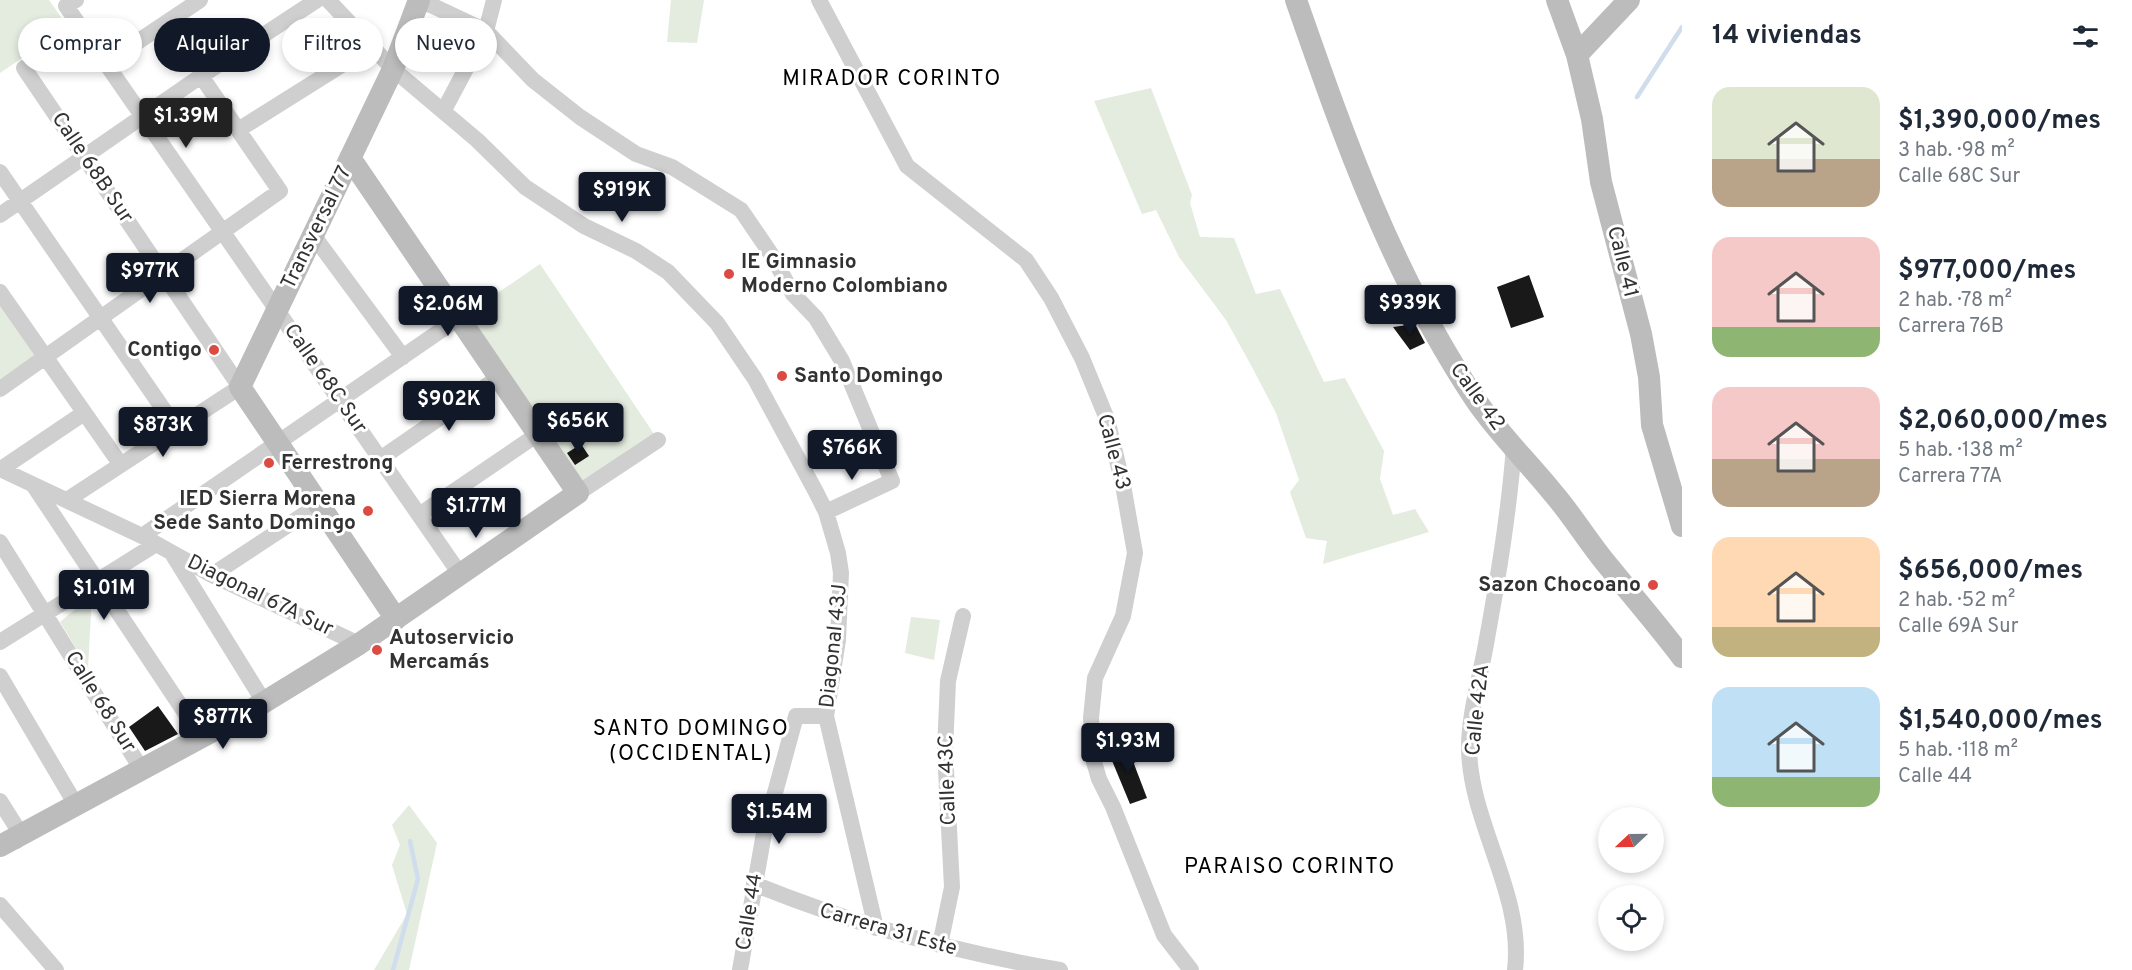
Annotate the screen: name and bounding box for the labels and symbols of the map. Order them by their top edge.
district label: MIRADOR CORINTO [782,66,1002,93]
pin: $1.39M [137,98,235,149]
street label: Calle 68B Sur [45,107,139,229]
street label: Transversal 77 [276,162,358,294]
pin: $919K [580,172,664,223]
street label: Calle 41 [1600,223,1644,301]
place label: IE Gimnasio Moderno Colombiano [741,249,948,300]
pin: $977K [108,253,192,304]
marker: IE Gimnasio Moderno Colombiano [722,267,736,281]
pin: $939K [1368,285,1452,336]
pin: $2.06M [399,286,497,337]
street label: Calle 68C Sur [277,319,373,439]
place label: Contigo [127,337,202,364]
marker: Contigo [207,343,221,357]
street label: Calle 42 [1443,358,1511,436]
place label: Santo Domingo [794,363,943,390]
marker: Santo Domingo [775,369,789,383]
pin: $902K [407,381,491,432]
pin: $656K [536,403,620,454]
pin: $873K [121,407,205,458]
street label: Calle 43 [1090,411,1136,493]
pin: $766K [810,430,894,481]
place label: Ferrestrong [281,450,393,477]
marker: Ferrestrong [262,456,276,470]
place label: IED Sierra Morena Sede Santo Domingo [153,486,356,537]
pin: $1.77M [427,488,525,539]
marker: IED Sierra Morena Sede Santo Domingo [361,504,375,518]
street label: Diagonal 67A Sur [182,549,338,643]
pin: $1.01M [55,570,153,621]
place label: Sazon Chocoano [1478,572,1641,599]
marker: Sazon Chocoano [1646,578,1660,592]
street label: Diagonal 43J [814,583,854,709]
place label: Autoservicio Mercamás [389,625,514,676]
marker: Autoservicio Mercamás [370,643,384,657]
street label: Calle 68 Sur [58,646,142,758]
street label: Calle 42A [1460,663,1496,757]
pin: $877K [181,699,265,750]
district label: SANTO DOMINGO (OCCIDENTAL) [593,716,789,768]
pin: $1.93M [1079,723,1177,774]
street label: Calle 43C [933,734,963,826]
pin: $1.54M [730,794,828,845]
north arrow [1598,807,1664,873]
district label: PARAISO CORINTO [1184,854,1396,881]
street label: Calle 44 [731,871,769,953]
street label: Carrera 31 Este [816,897,960,963]

